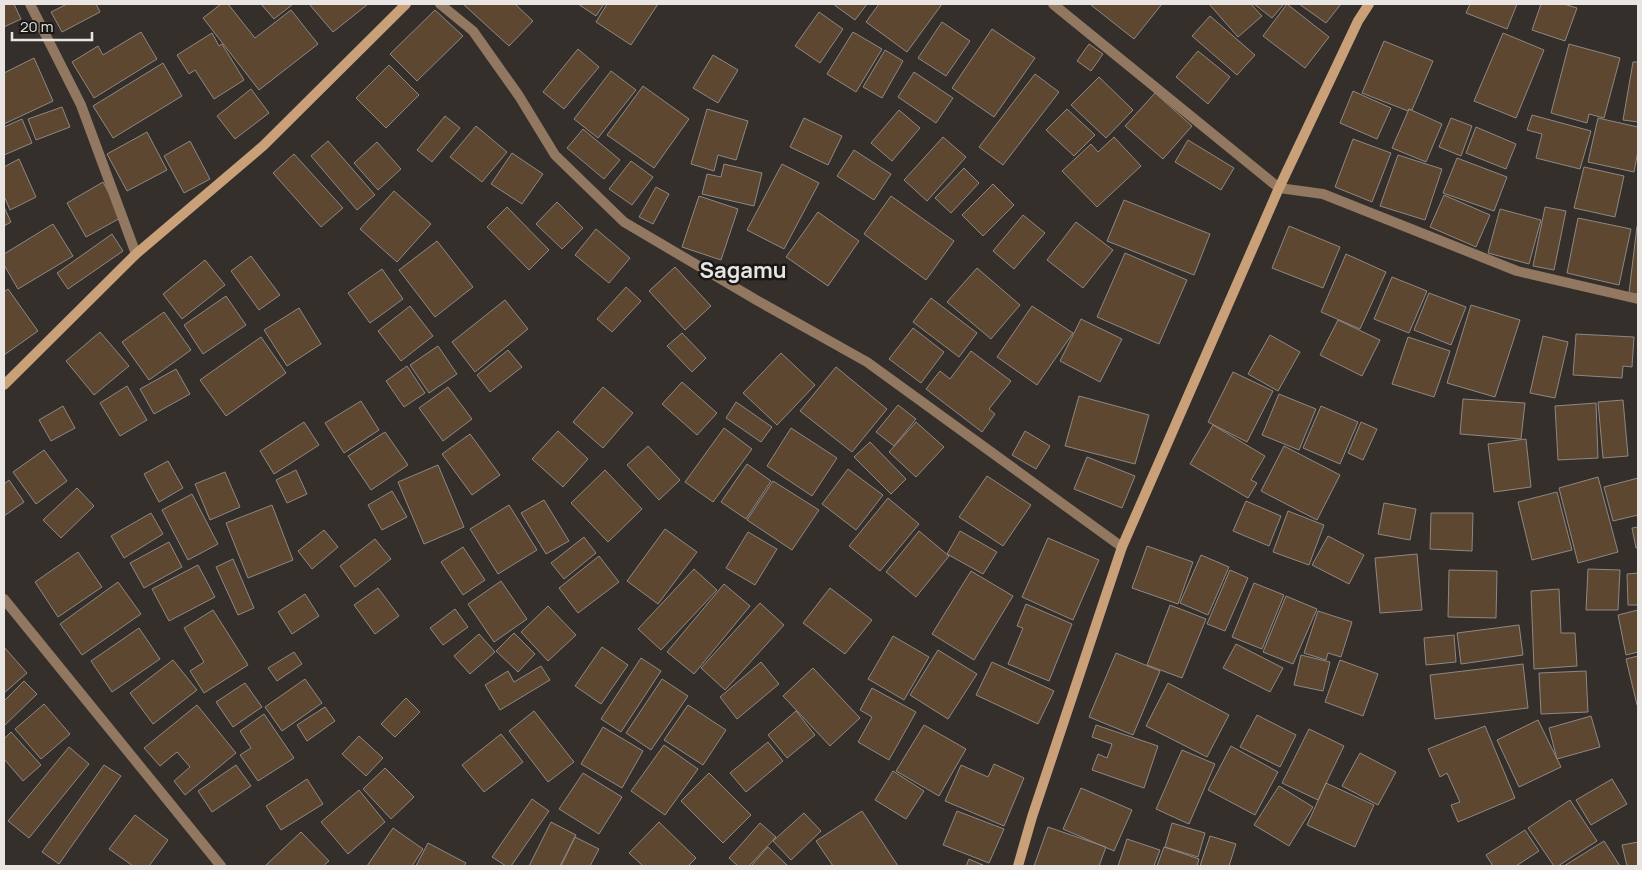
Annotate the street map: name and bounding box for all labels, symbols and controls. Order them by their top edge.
scale bar [12,10,92,42]
text: 20 m [20,16,53,37]
district label: Sagamu [700,255,786,285]

